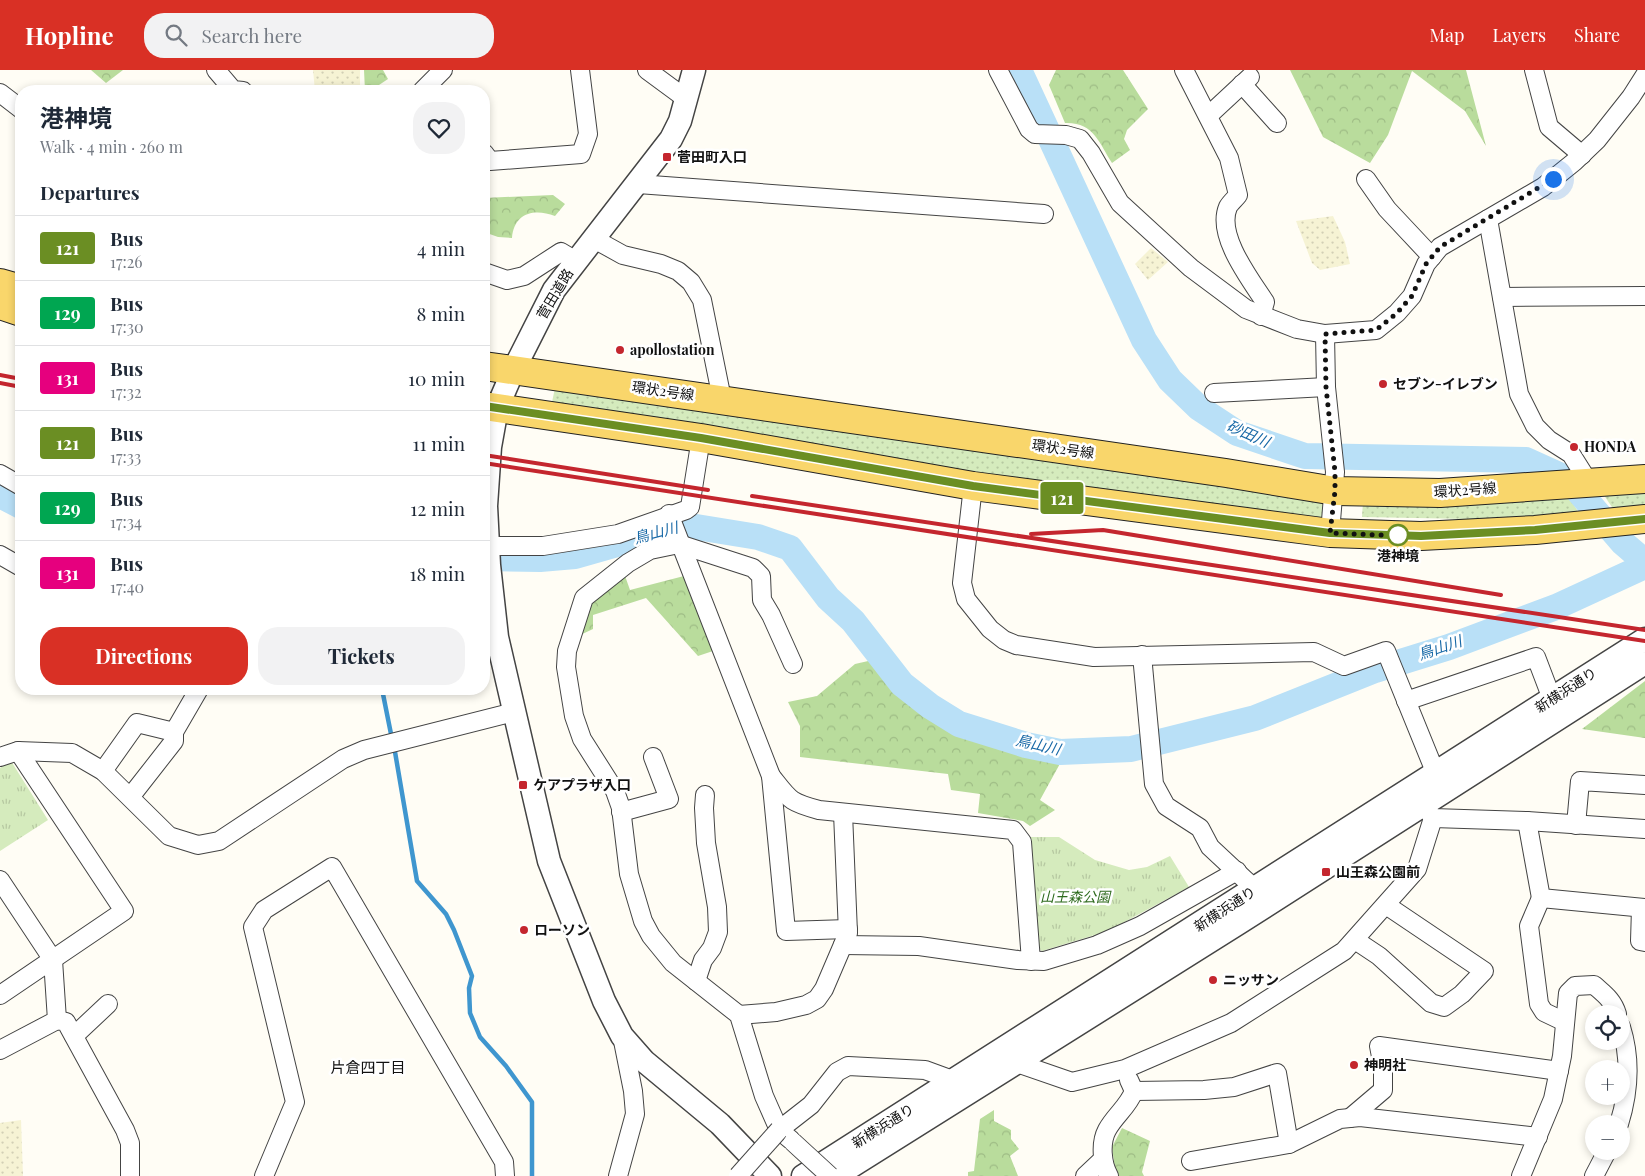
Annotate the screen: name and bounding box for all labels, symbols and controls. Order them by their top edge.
search box [144,13,494,58]
text: Hopline [25,19,114,51]
icon: search [162,21,190,49]
text: Search here [202,22,302,48]
text: Map [1429,23,1464,47]
text: Layers [1492,23,1546,47]
text: Share [1574,23,1620,47]
text: 港神境 [40,101,112,133]
button: heart [413,102,465,154]
text: Walk · 4 min · 260 m [40,136,183,157]
place label: 菅田町入口 [677,147,747,166]
marker: 菅田町入口 [661,151,673,163]
your location [1541,167,1566,192]
text: Departures [40,179,140,205]
text: Bus [110,225,143,251]
text: 4 min [417,235,465,261]
text: 121 [56,236,79,260]
text: 17:26 [110,251,143,272]
street label: 菅田道路 [532,265,577,323]
text: Bus [110,290,143,316]
text: 8 min [417,300,465,326]
text: 129 [54,301,81,325]
text: 17:30 [110,316,144,337]
place label: apollostation [630,340,715,359]
marker: apollostation [614,344,626,356]
text: Bus [110,355,143,381]
text: 10 min [408,365,465,391]
text: 131 [56,366,79,390]
place label: セブン-イレブン [1393,374,1498,393]
street label: 環状2号線 [631,377,695,404]
marker: セブン-イレブン [1377,378,1389,390]
text: 17:32 [110,381,142,402]
water label: 砂田川 [1224,415,1275,452]
text: Bus [110,420,143,446]
text: 11 min [412,430,465,456]
text: 121 [56,431,79,455]
street label: 環状2号線 [1031,435,1095,462]
place label: HONDA [1584,437,1637,456]
marker: HONDA [1568,441,1580,453]
text: 17:33 [110,446,141,467]
street label: 環状2号線 [1433,478,1497,501]
line badge: 121 [1033,482,1091,514]
text: Bus [110,485,143,511]
text: 121 [1050,486,1074,510]
text: 12 min [410,495,465,521]
text: 129 [54,496,81,520]
text: 17:34 [110,511,142,532]
water label: 鳥山川 [631,516,682,548]
marker: 港神境 [1387,524,1409,546]
place label: 港神境 [1377,546,1419,565]
text: Bus [110,550,143,576]
text: 18 min [410,560,465,586]
text: 131 [56,561,79,585]
text: 17:40 [110,576,144,597]
button: Directions [40,627,248,685]
button: Tickets [258,627,465,685]
water label: 鳥山川 [1415,630,1466,664]
street label: 新横浜通り [1531,663,1600,717]
water label: 鳥山川 [1014,729,1064,759]
place label: ケアプラザ入口 [533,775,631,794]
marker: ケアプラザ入口 [517,779,529,791]
place label: 山王森公園前 [1336,862,1420,881]
marker: 山王森公園前 [1320,866,1332,878]
street label: 新横浜通り [1190,882,1259,936]
park label: 山王森公園 [1040,887,1112,906]
place label: ローソン [534,920,590,939]
marker: ローソン [518,924,530,936]
place label: ニッサン [1223,970,1279,989]
marker: ニッサン [1207,974,1219,986]
map controls [1585,1005,1630,1160]
button: locate [1585,1005,1630,1050]
place label: 神明社 [1364,1055,1406,1074]
district label: 片倉四丁目 [330,1057,406,1077]
marker: 神明社 [1348,1059,1360,1071]
button: + [1585,1060,1630,1105]
street label: 新横浜通り [848,1099,917,1152]
button: − [1585,1115,1630,1160]

